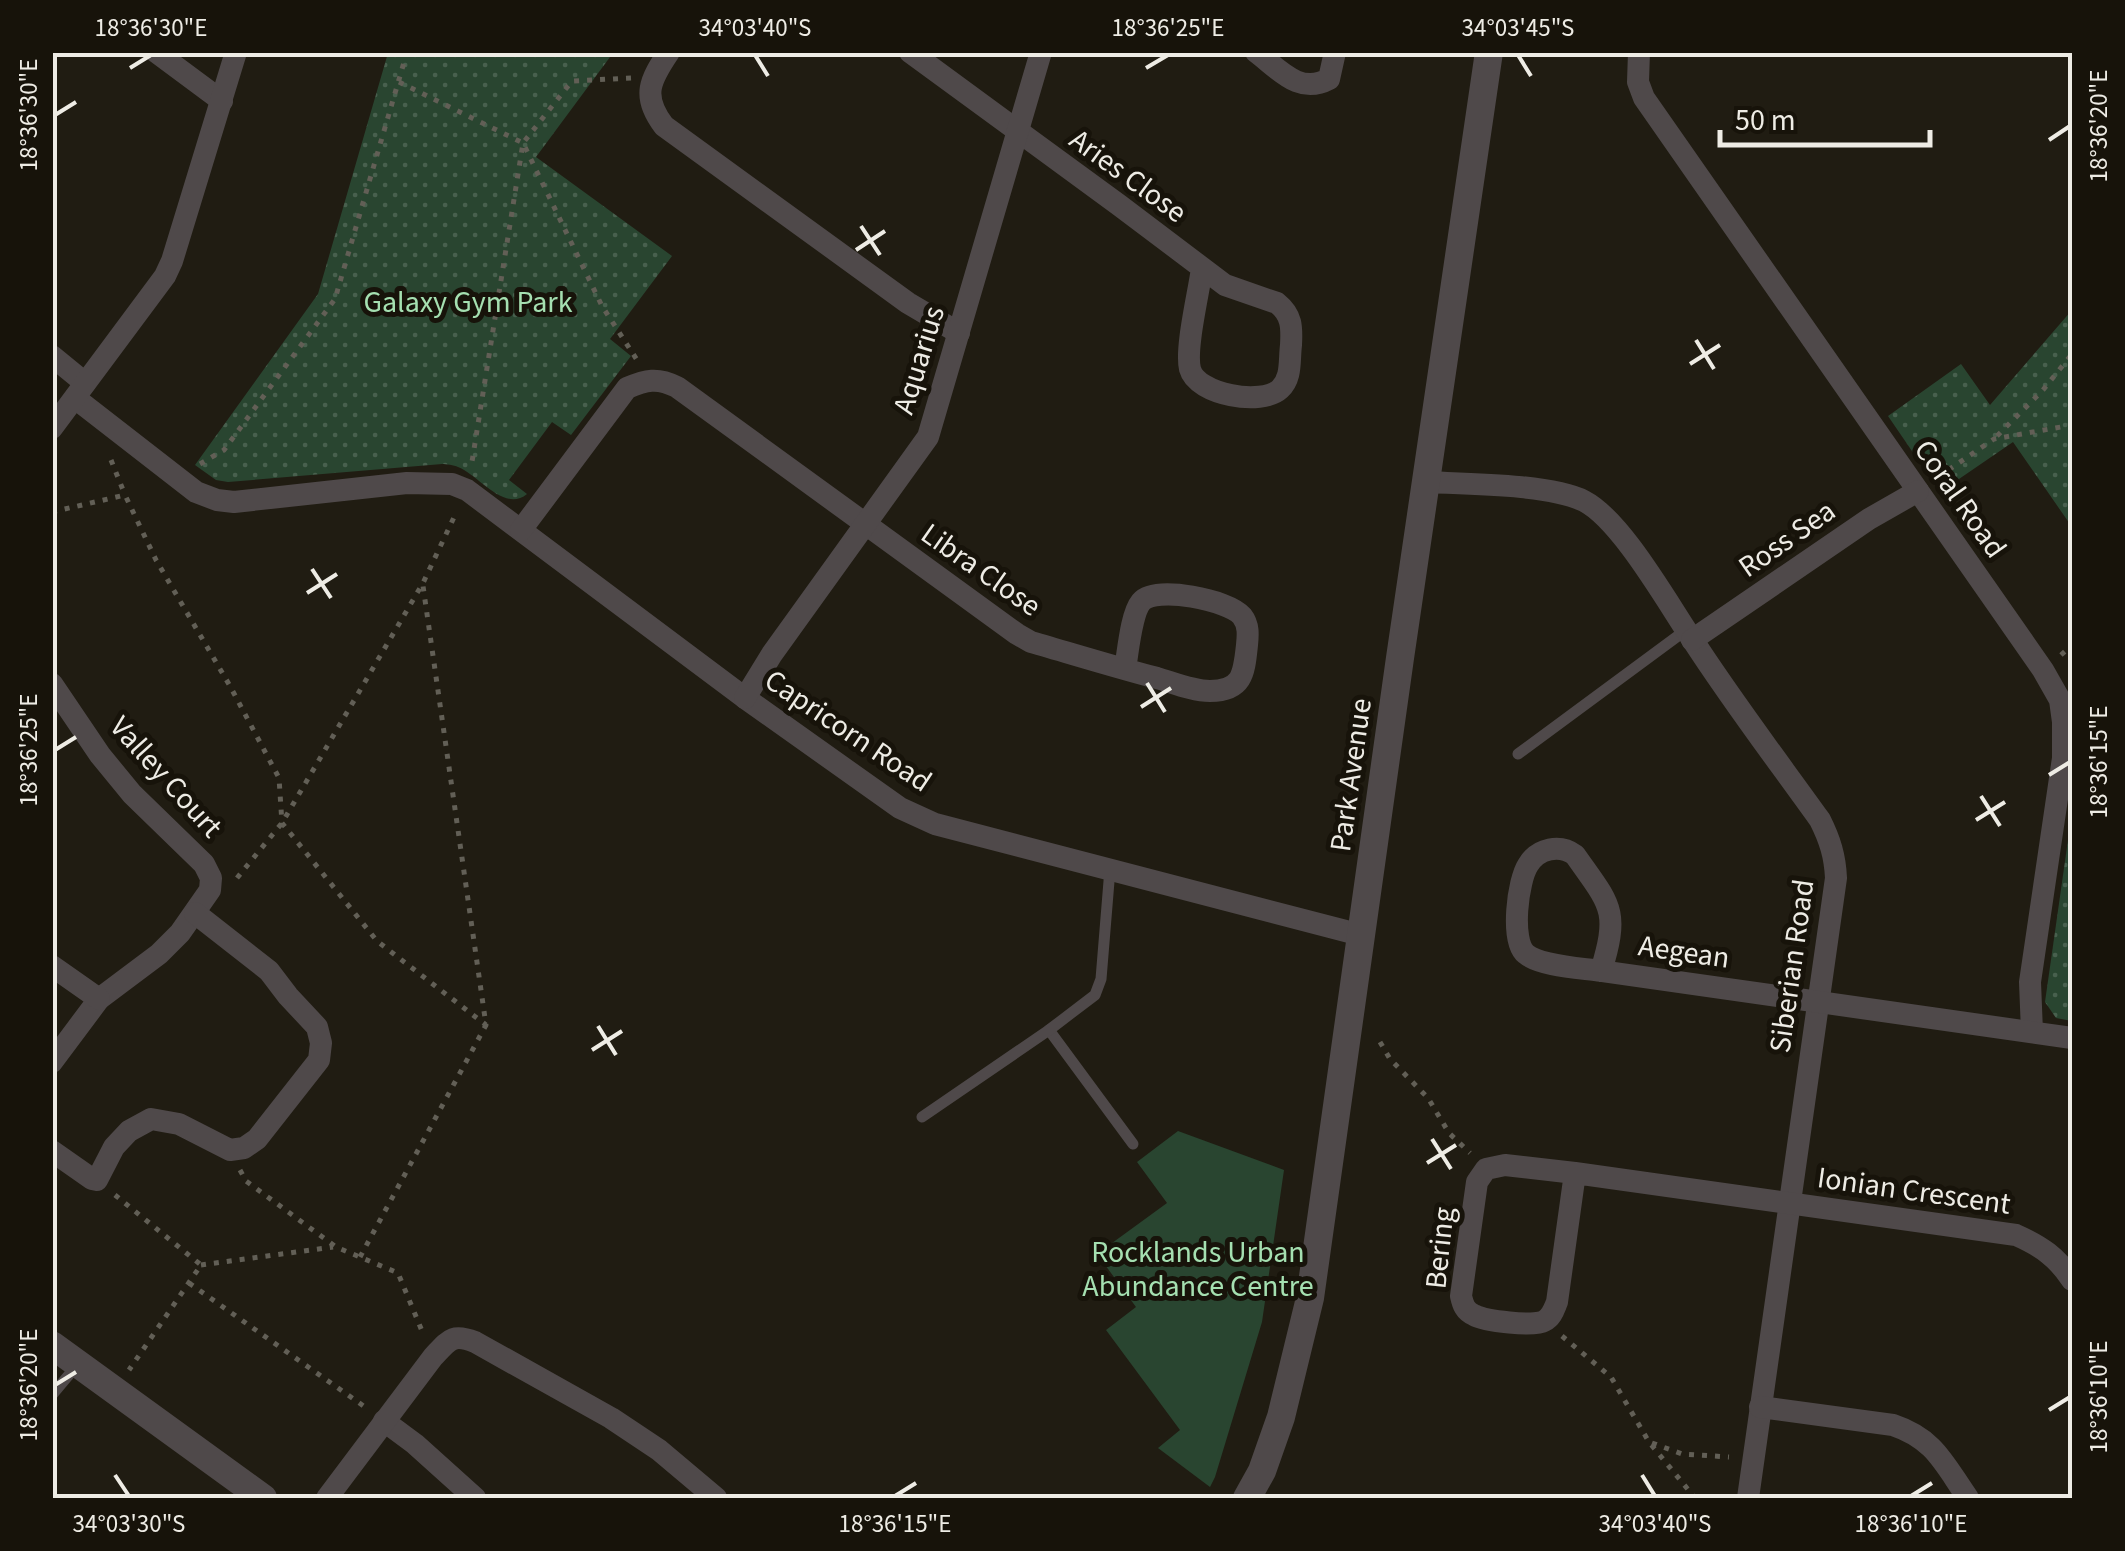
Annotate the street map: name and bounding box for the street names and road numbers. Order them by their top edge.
street label: Aries Close [1060,119,1196,233]
street label: Aquarius [882,301,956,419]
street label: Coral Road [1903,431,2017,567]
street label: Ross Sea [1730,490,1844,588]
street label: Libra Close [912,513,1050,627]
street label: Capricorn Road [756,659,940,803]
street label: Park Avenue [1319,695,1383,855]
street label: Valley Court [100,707,232,847]
street label: Siberian Road [1759,877,1825,1055]
street label: Aegean [1636,924,1732,980]
street label: Ionian Crescent [1815,1156,2013,1226]
street label: Bering [1414,1205,1466,1291]

